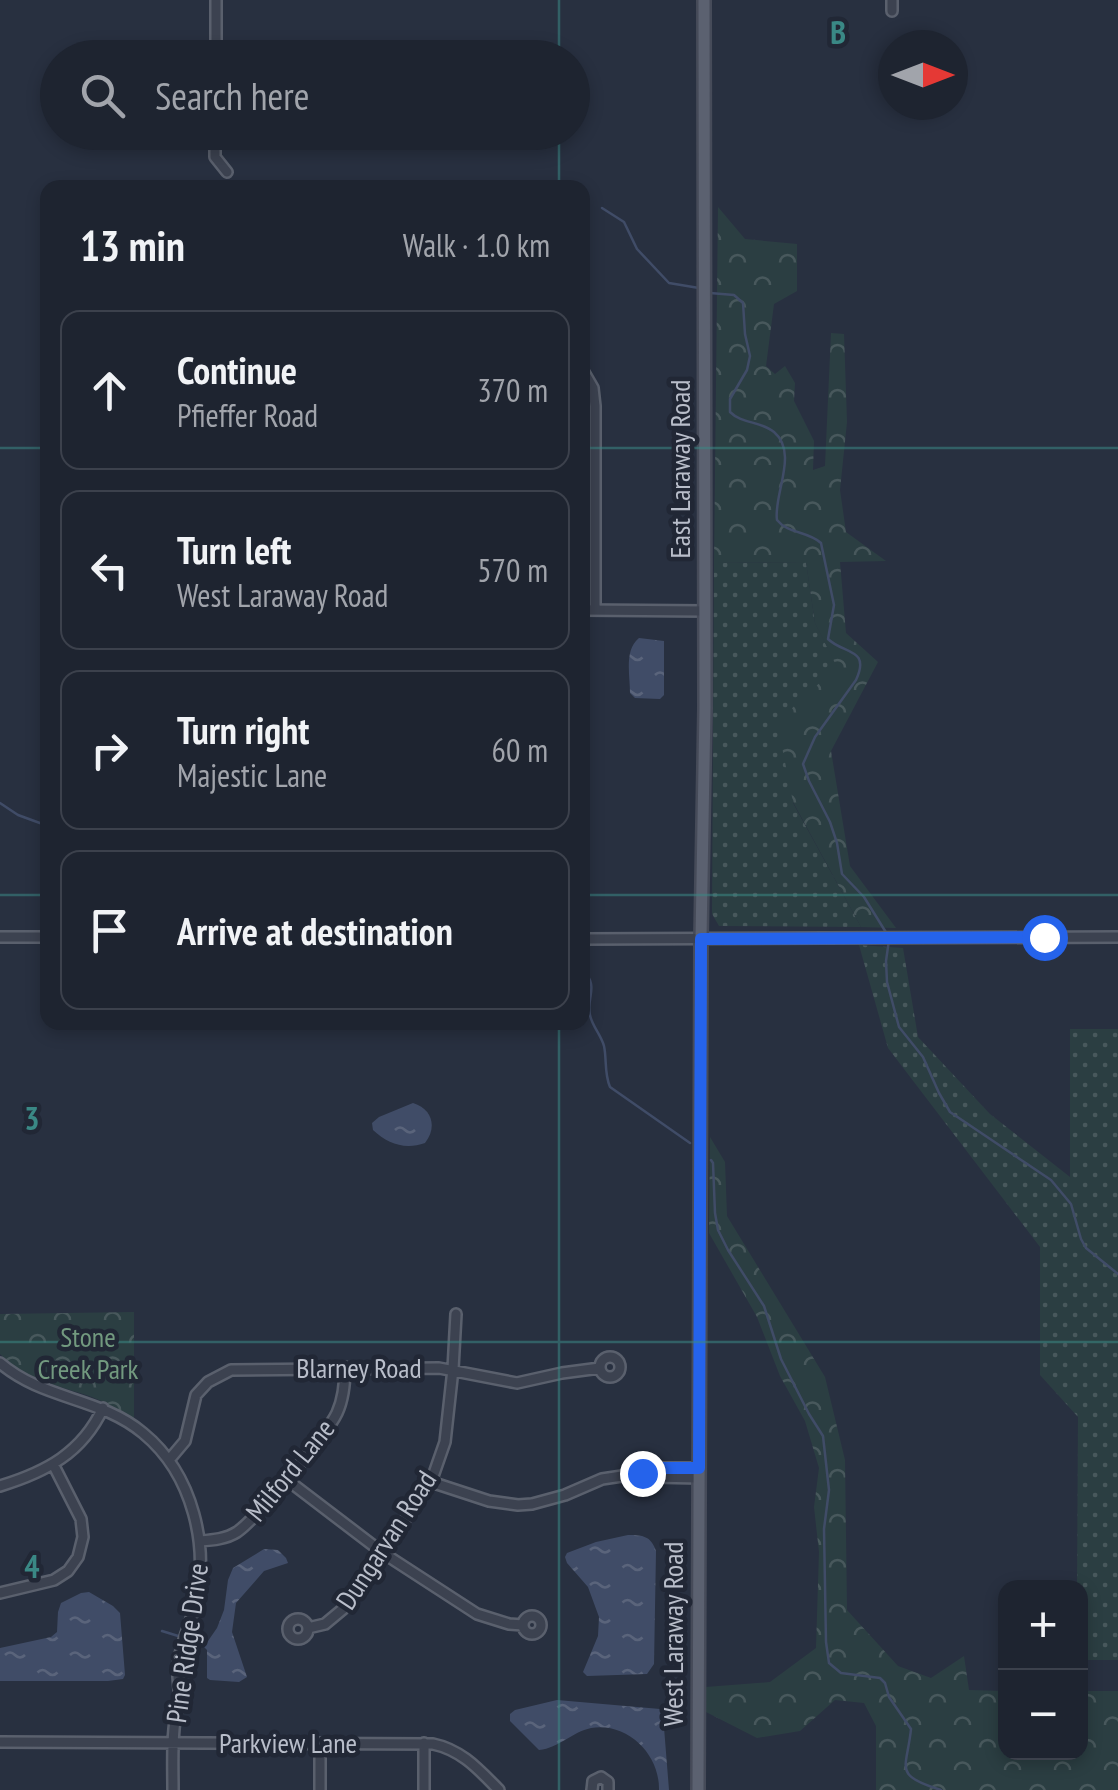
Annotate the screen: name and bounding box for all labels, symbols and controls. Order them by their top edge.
text: B [830,11,846,53]
north arrow [878,30,968,120]
search box [40,40,590,150]
icon: search [75,68,130,123]
text: Search here [155,71,309,120]
text: 13 min [80,218,185,273]
text: Walk · 1.0 km [403,224,550,266]
text: Continue [177,345,297,394]
icon: ahead [82,363,137,418]
text: 370 m [477,369,548,411]
street label: East Laraway Road [661,380,698,558]
text: Pfieffer Road [177,394,318,436]
text: Turn left [177,525,291,574]
icon: left [82,543,137,598]
text: 570 m [477,549,548,591]
text: West Laraway Road [177,574,388,616]
text: Turn right [177,705,309,754]
icon: right [82,723,137,778]
text: 60 m [492,729,548,771]
text: Majestic Lane [177,754,327,796]
icon: arrive [82,903,137,958]
text: Arrive at destination [177,906,453,955]
route start [1022,915,1068,961]
text: 3 [24,1097,40,1139]
park label: Stone Creek Park [38,1318,139,1387]
street label: Blarney Road [296,1349,422,1386]
street label: Milford Lane [237,1411,342,1529]
route end [620,1451,666,1497]
street label: Dungarvan Road [327,1463,444,1616]
street label: West Laraway Road [654,1542,691,1726]
text: 4 [24,1545,40,1587]
street label: Pine Ridge Drive [157,1561,216,1725]
map controls [998,1580,1088,1760]
button: + [998,1580,1088,1670]
button: − [998,1670,1088,1760]
street label: Parkview Lane [219,1724,357,1761]

